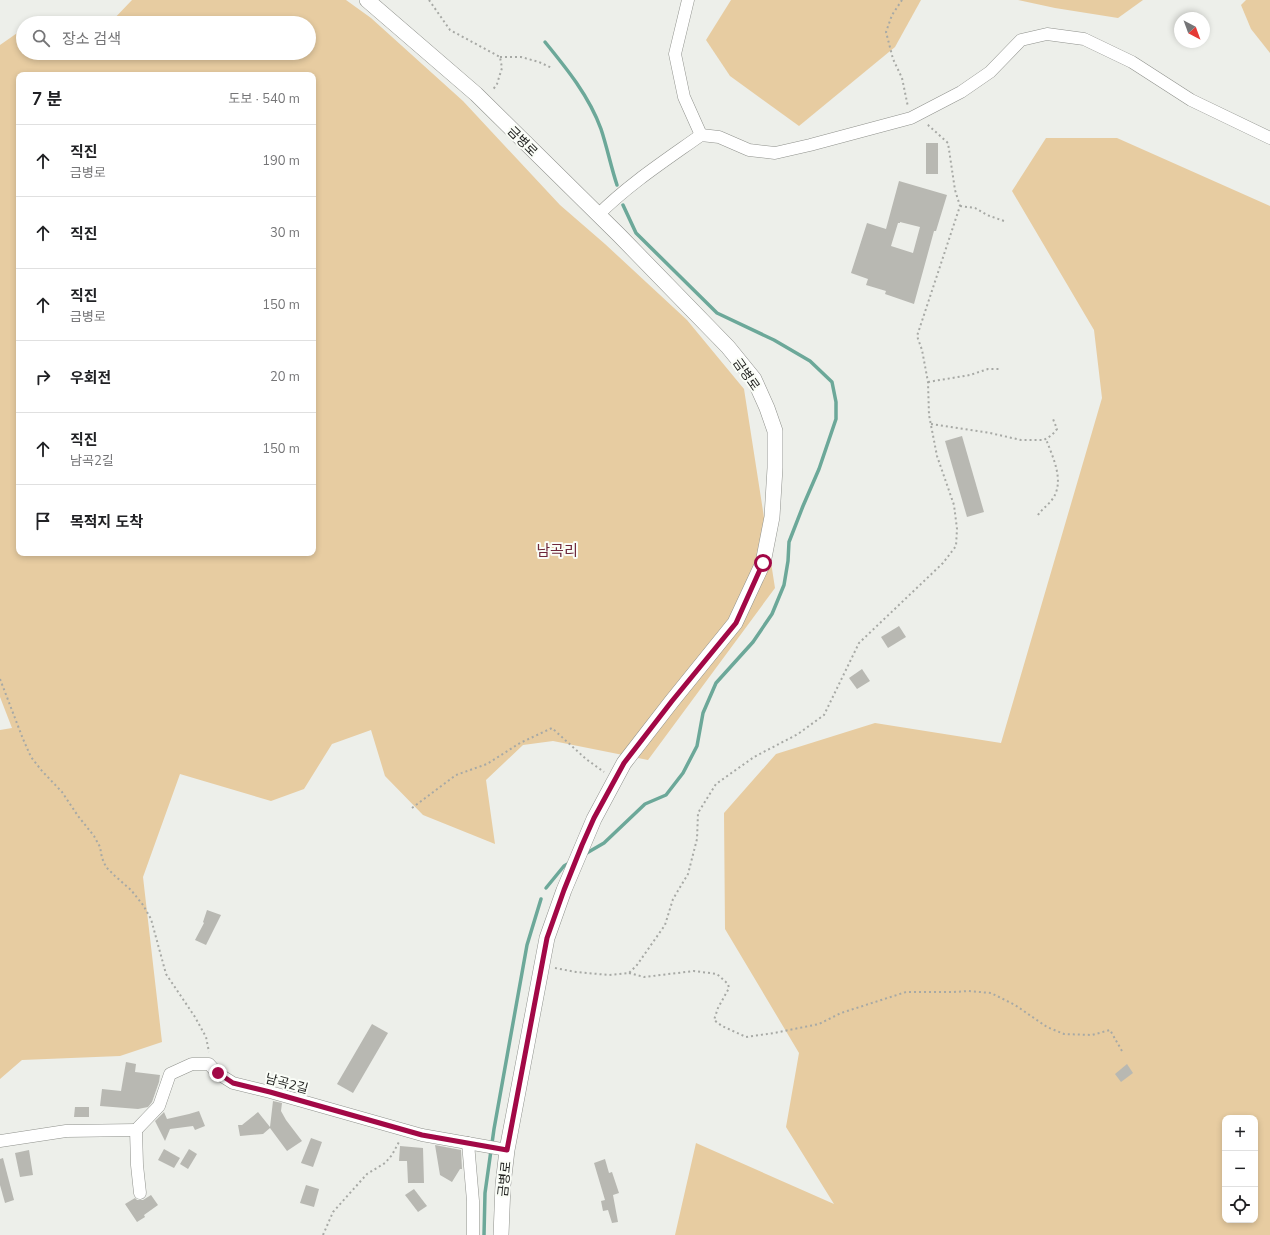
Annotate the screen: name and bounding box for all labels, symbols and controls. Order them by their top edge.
north arrow [1174,12,1210,48]
search box [16,16,316,60]
icon: search [30,27,52,49]
text: 장소 검색 [62,29,121,49]
text: 7 분 [32,88,62,111]
text: 도보 · 540 m [229,90,300,108]
street label: 금병로 [503,123,541,161]
text: 직진 [70,142,98,162]
icon: ahead [32,150,54,172]
text: 190 m [262,152,300,170]
text: 금병로 [70,164,106,182]
icon: ahead [32,222,54,244]
text: 직진 [70,224,98,244]
text: 30 m [270,224,300,242]
text: 직진 [70,286,98,306]
icon: ahead [32,294,54,316]
text: 150 m [262,296,300,314]
text: 금병로 [70,308,106,326]
street label: 금병로 [729,355,764,394]
icon: right [32,366,54,388]
text: 우회전 [70,368,111,388]
text: 20 m [270,368,300,386]
text: 직진 [70,430,98,450]
icon: ahead [32,438,54,460]
text: 150 m [262,440,300,458]
text: 남곡2길 [70,452,114,470]
icon: arrive [32,510,54,532]
text: 목적지 도착 [70,512,143,532]
district label: 남곡리 [536,541,578,561]
route start [754,554,772,572]
route end [209,1064,227,1082]
street label: 남곡2길 [263,1070,310,1098]
map controls [1222,1115,1258,1223]
button: + [1222,1115,1258,1151]
button: − [1222,1151,1258,1187]
street label: 금병로 [494,1160,516,1198]
button: locate [1222,1187,1258,1223]

